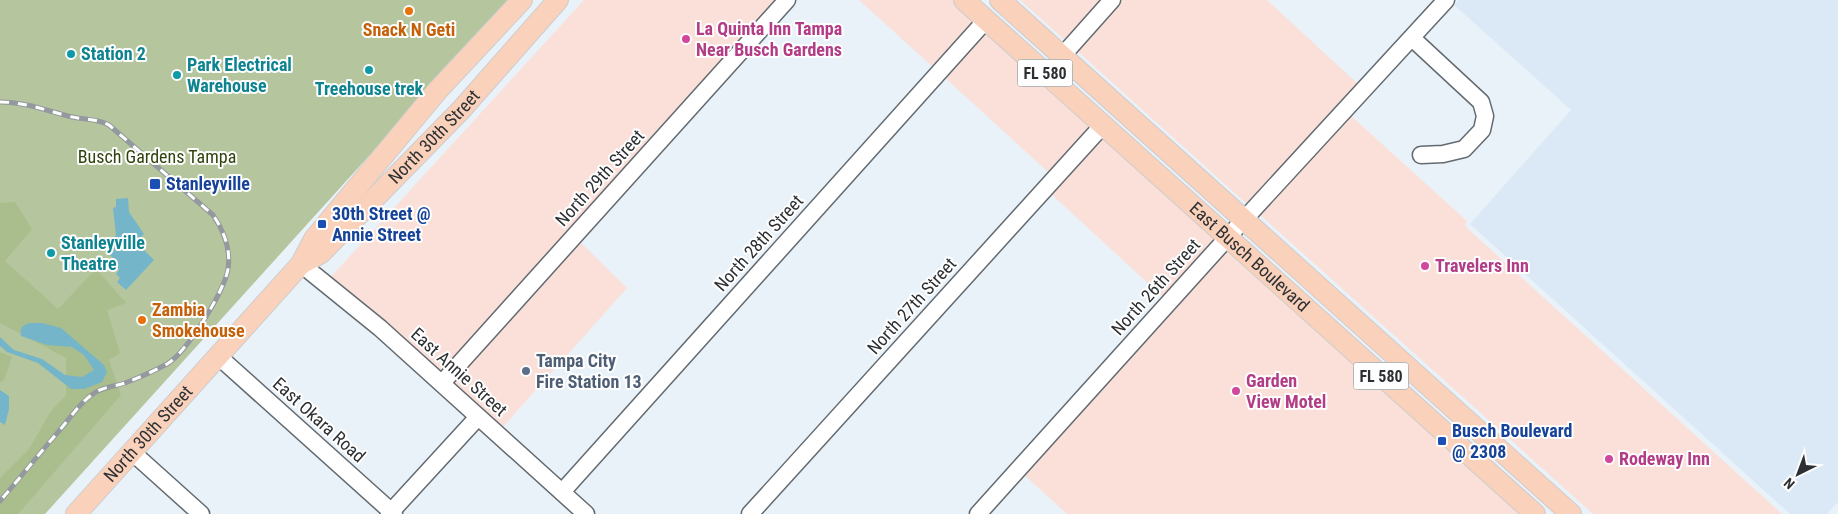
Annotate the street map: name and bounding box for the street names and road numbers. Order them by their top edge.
road number: FL 580 [1018,59,1072,86]
street label: North 30th Street [384,85,484,188]
street label: North 29th Street [551,125,648,230]
street label: North 28th Street [710,190,807,295]
street label: East Busch Boulevard [1186,197,1314,316]
street label: North 26th Street [1107,234,1204,339]
street label: North 27th Street [863,253,960,358]
street label: East Annie Street [407,323,512,420]
road number: FL 580 [1354,362,1408,390]
street label: East Okara Road [269,373,370,467]
street label: North 30th Street [99,381,197,486]

